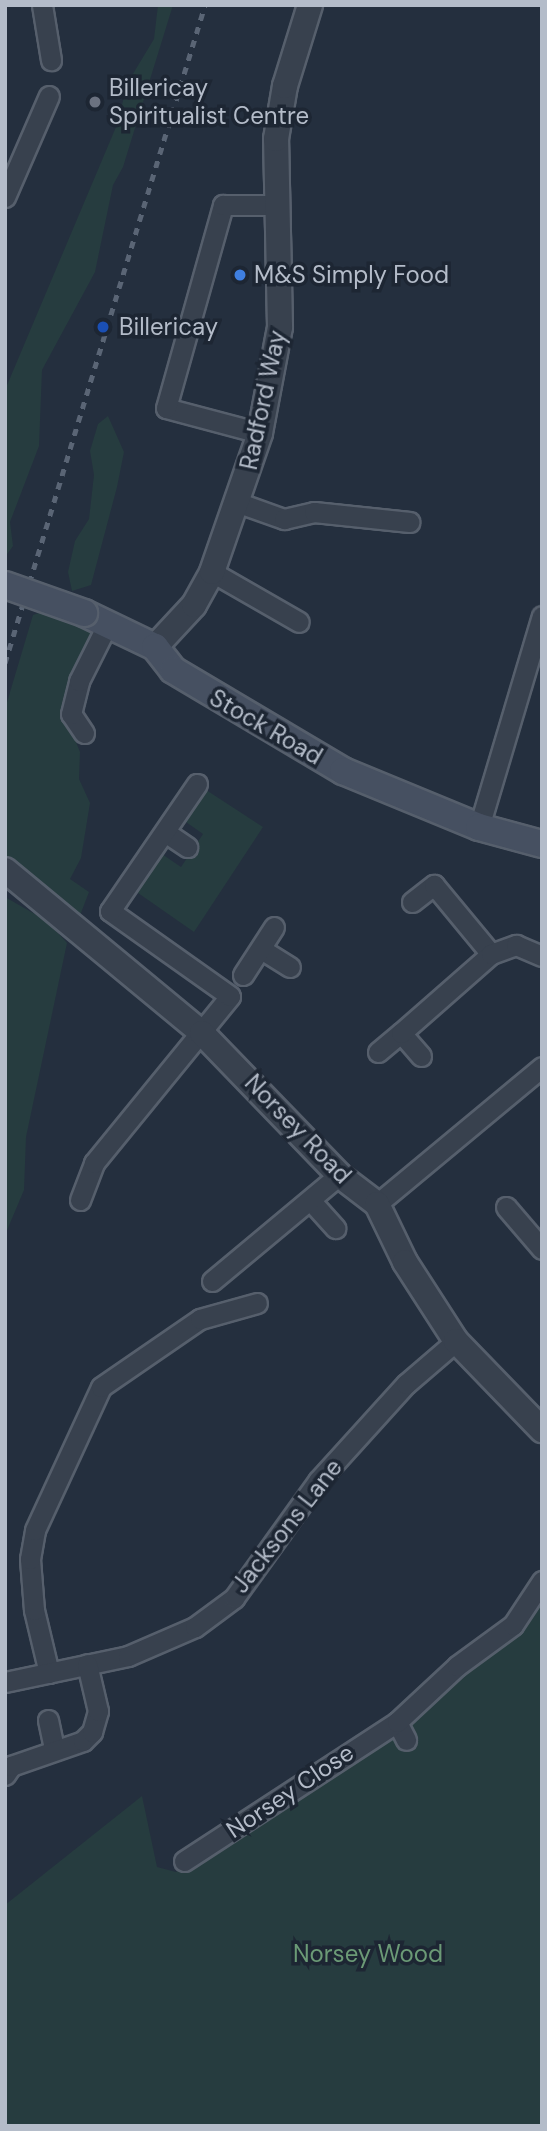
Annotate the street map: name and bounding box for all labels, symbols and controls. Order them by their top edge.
place label: Billericay Spiritualist Centre [109,74,309,130]
marker: Billericay Spiritualist Centre [87,94,103,110]
place label: M&S Simply Food [254,261,449,289]
marker: M&S Simply Food [232,267,248,283]
place label: Billericay [119,313,218,341]
marker: Billericay [93,317,113,337]
street label: Radford Way [234,328,292,472]
street label: Stock Road [205,683,327,771]
street label: Norsey Road [239,1068,357,1190]
street label: Jacksons Lane [226,1453,348,1599]
street label: Norsey Close [221,1738,359,1844]
park label: Norsey Wood [293,1940,443,1968]

